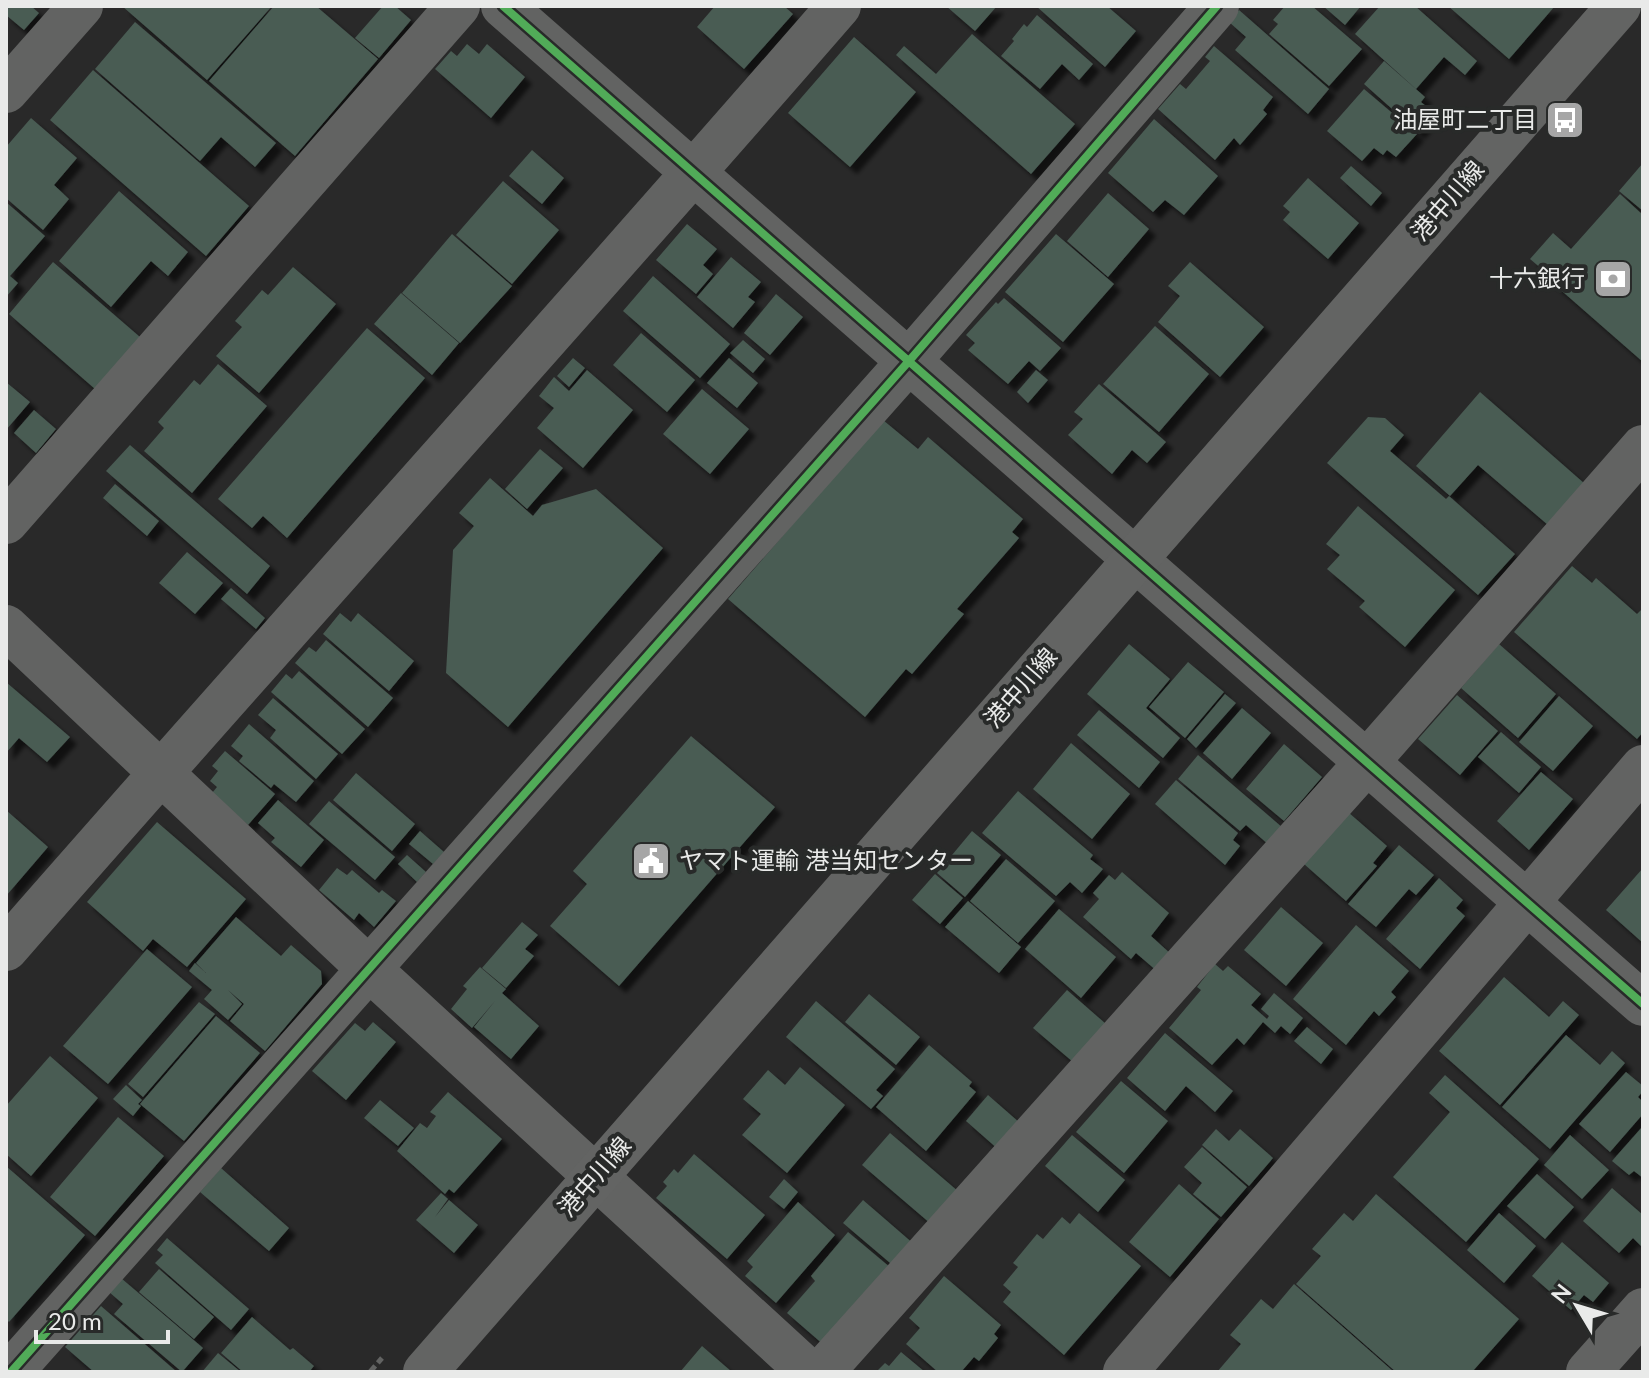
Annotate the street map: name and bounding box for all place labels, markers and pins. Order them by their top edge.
bus stop icon: 油屋町二丁目 [1544,99,1586,141]
place label: 油屋町二丁目 [1393,104,1537,133]
bank icon: 十六銀行 [1592,258,1634,300]
place label: 十六銀行 [1489,263,1585,292]
public building icon: ヤマト運輸 港当知センター [630,840,672,882]
place label: ヤマト運輸 港当知センター [679,845,973,874]

